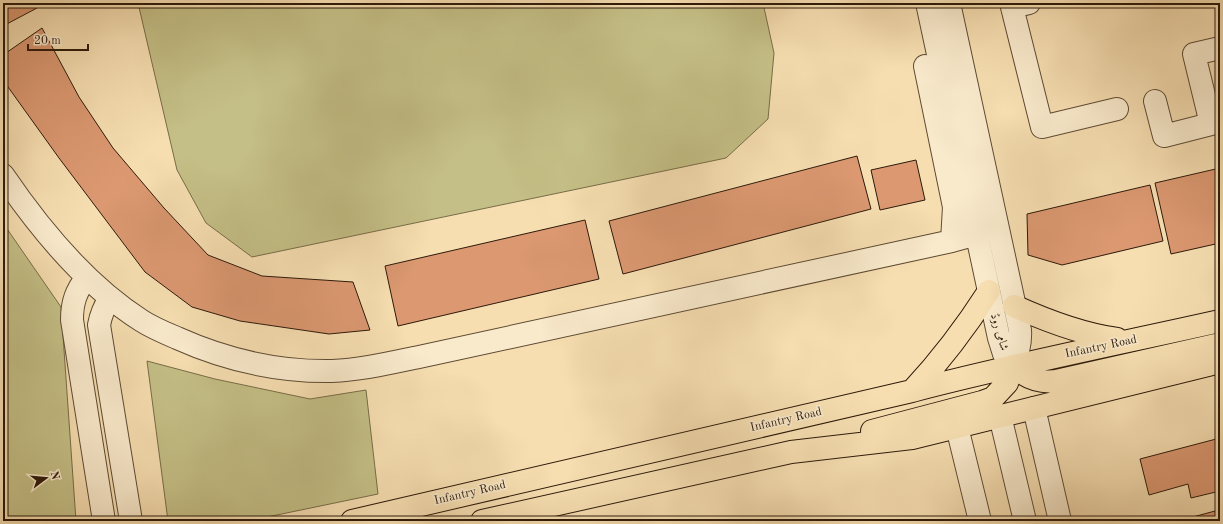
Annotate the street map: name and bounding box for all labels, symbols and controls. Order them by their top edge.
scale bar [28,26,88,52]
text: 20 m [34,35,61,47]
street label: شامی روڈ [987,312,1011,352]
street label: Infantry Road [1064,334,1138,360]
street label: Infantry Road [749,406,823,434]
north arrow [26,458,66,498]
text: N [48,470,61,482]
street label: Infantry Road [433,479,507,507]

